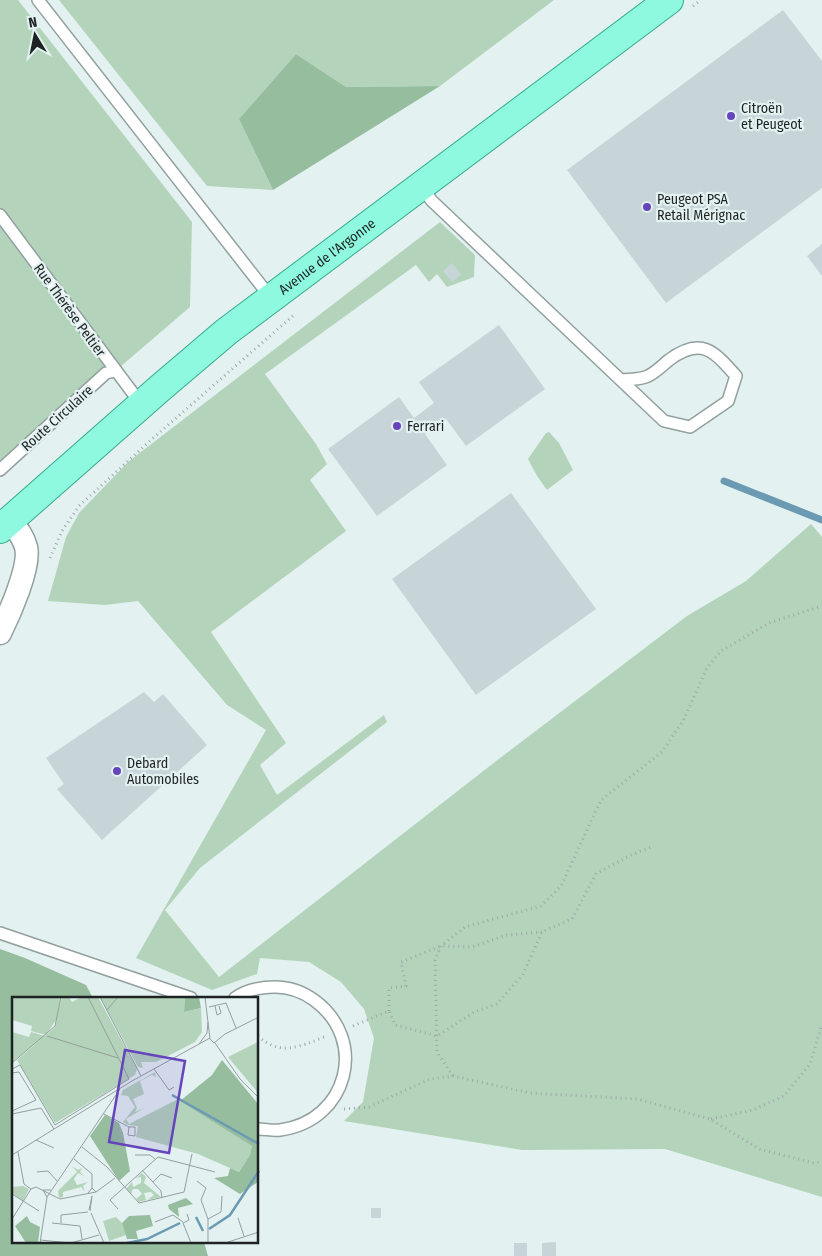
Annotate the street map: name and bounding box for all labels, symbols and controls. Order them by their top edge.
north arrow [10,10,60,60]
text: N [27,14,38,32]
place label: Citroën et Peugeot [741,100,803,133]
marker: Citroën et Peugeot [725,110,737,122]
place label: Peugeot PSA Retail Mérignac [657,191,745,224]
marker: Peugeot PSA Retail Mérignac [641,201,653,213]
street label: Avenue de l'Argonne [276,215,379,298]
street label: Rue Thérèse Peltier [30,260,109,360]
street label: Route Circulaire [18,382,97,455]
place label: Ferrari [407,418,444,435]
marker: Ferrari [391,420,403,432]
place label: Debard Automobiles [127,755,199,788]
marker: Debard Automobiles [111,765,123,777]
inset map [12,997,259,1244]

